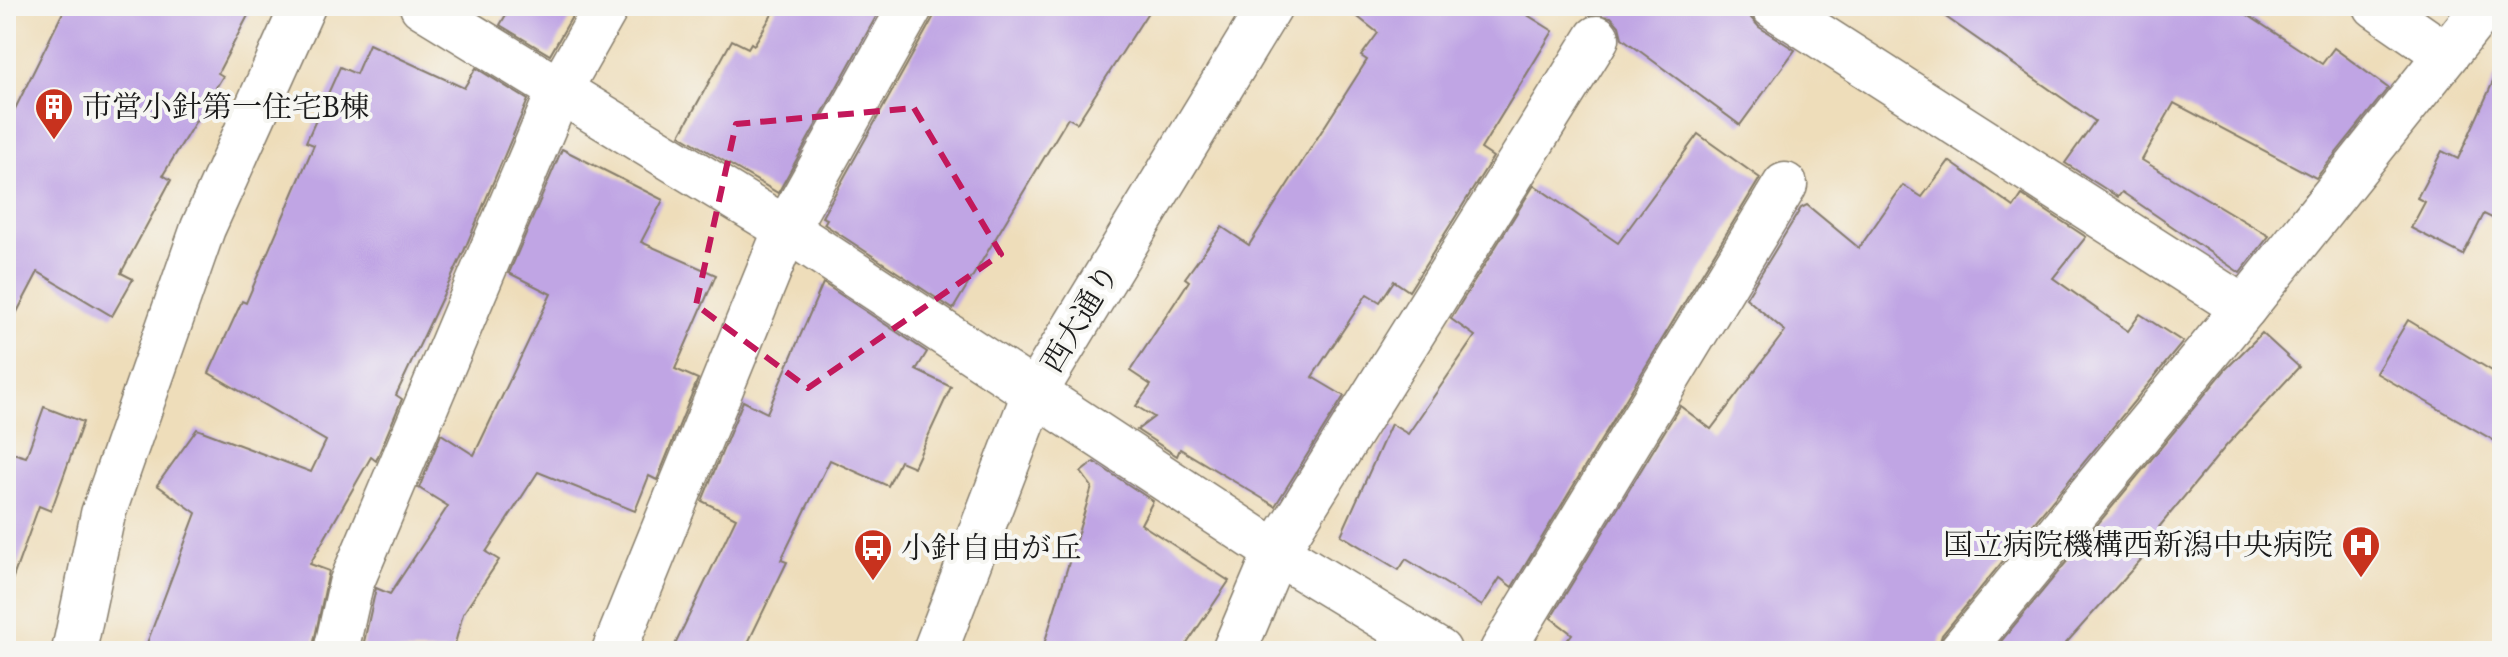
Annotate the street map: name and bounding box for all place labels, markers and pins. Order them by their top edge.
building icon: 市営小針第一住宅B棟 [33,86,75,141]
place label: 市営小針第一住宅B棟 [82,87,370,126]
hospital icon: 国立病院機構西新潟中央病院 [2340,524,2382,579]
place label: 国立病院機構西新潟中央病院 [1943,525,2333,564]
bus stop icon: 小針自由が丘 [852,527,894,582]
place label: 小針自由が丘 [901,528,1081,567]

